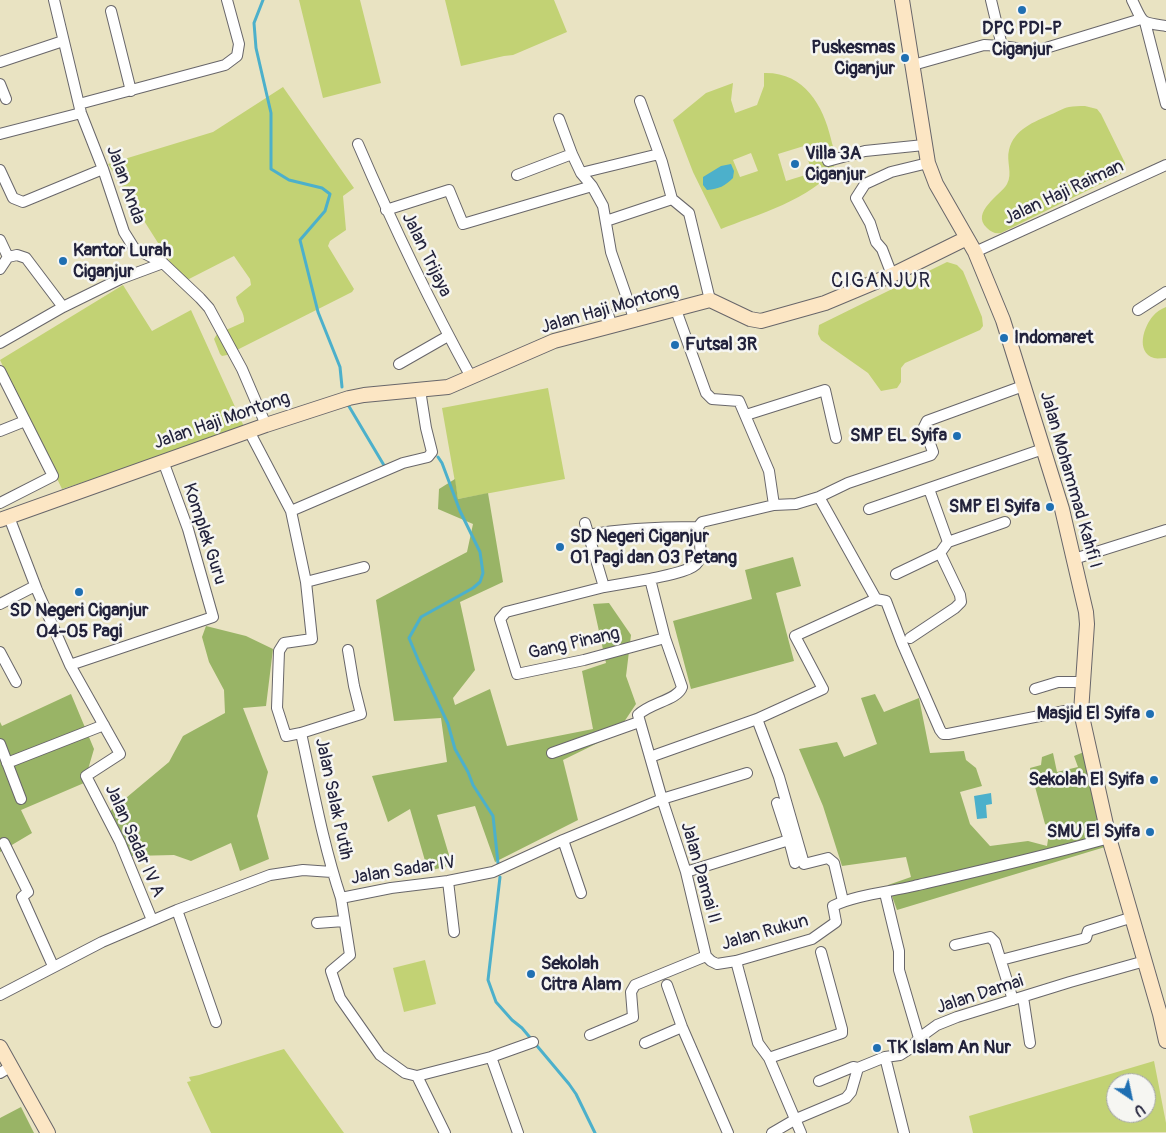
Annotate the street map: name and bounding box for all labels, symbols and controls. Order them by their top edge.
marker: DPC PDI-P Ciganjur [1016,4,1028,16]
place label: DPC PDI-P Ciganjur [982,18,1062,60]
place label: Puskesmas Ciganjur [811,37,895,80]
marker: Puskesmas Ciganjur [899,52,911,64]
street label: Jalan Anda [101,143,149,227]
place label: Villa 3A Ciganjur [805,143,866,186]
street label: Jalan Haji Raiman [1001,156,1127,230]
marker: Villa 3A Ciganjur [789,158,801,170]
street label: Jalan Trijaya [396,209,456,301]
place label: Kantor Lurah Ciganjur [73,240,171,282]
marker: Kantor Lurah Ciganjur [57,255,69,267]
district label: CIGANJUR [830,270,932,294]
street label: Jalan Haji Montong [538,279,682,339]
place label: Indomaret [1014,327,1093,349]
marker: Indomaret [998,332,1010,344]
place label: Futsal 3R [685,334,757,356]
marker: Futsal 3R [669,339,681,351]
street label: Jalan Haji Montong [151,388,293,454]
street label: Jalan Mohammad Kahfi I [1034,389,1106,571]
place label: SMP EL Syifa [850,425,947,447]
marker: SMP EL Syifa [951,430,963,442]
street label: Komplek Guru [177,480,231,588]
place label: SMP El Syifa [949,496,1040,518]
marker: SMP El Syifa [1044,501,1056,513]
place label: SD Negeri Ciganjur 01 Pagi dan 03 Petang [570,526,737,568]
marker: SD Negeri Ciganjur 01 Pagi dan 03 Petang [554,541,566,553]
marker: SD Negeri Ciganjur 04-05 Pagi [73,586,85,598]
place label: SD Negeri Ciganjur 04-05 Pagi [10,600,148,642]
street label: Gang Pinang [526,623,622,665]
place label: Masjid El Syifa [1037,703,1140,725]
marker: Masjid El Syifa [1144,708,1156,720]
street label: Jalan Salak Putih [310,736,356,862]
place label: Sekolah El Syifa [1029,769,1144,791]
marker: Sekolah El Syifa [1148,774,1160,786]
street label: Jalan Sadar IV A [100,781,168,901]
street label: Jalan Damai II [675,820,725,926]
place label: SMU El Syifa [1047,821,1140,843]
marker: SMU El Syifa [1144,826,1156,838]
street label: Jalan Sadar IV [349,852,457,890]
street label: Jalan Rukun [719,910,811,956]
place label: Sekolah Citra Alam [541,953,622,996]
marker: Sekolah Citra Alam [525,968,537,980]
street label: Jalan Damai [934,971,1026,1019]
place label: TK Islam An Nur [887,1037,1011,1059]
marker: TK Islam An Nur [871,1042,883,1054]
north arrow [1106,1073,1156,1123]
text: U [1131,1100,1148,1120]

